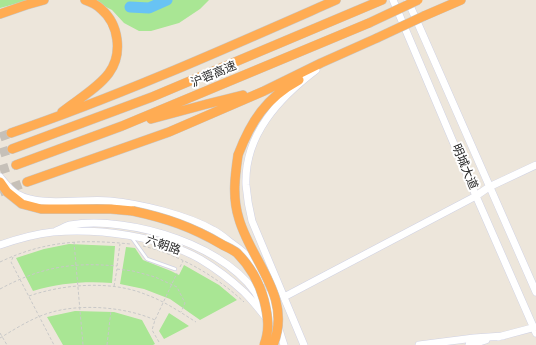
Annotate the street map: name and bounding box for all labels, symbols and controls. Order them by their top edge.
street label: 沪蓉高速 [189,59,239,91]
street label: 明城大道 [448,142,480,192]
street label: 六朝路 [144,233,182,259]

